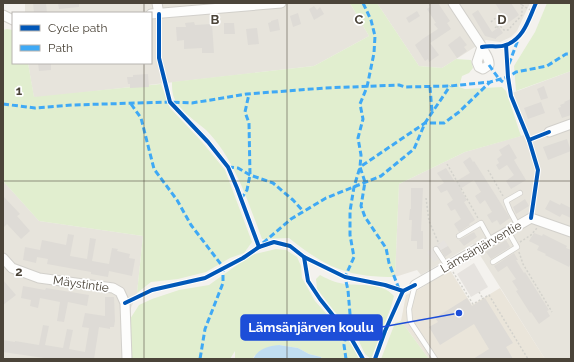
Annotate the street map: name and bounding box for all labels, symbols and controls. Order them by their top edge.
legend [12,12,152,64]
text: B [211,12,220,27]
text: C [355,12,364,27]
text: D [497,12,507,27]
text: Cycle path [48,21,107,35]
text: Path [48,41,73,55]
text: 1 [16,83,23,98]
street label: Lämsänjärventie [438,218,524,276]
text: 2 [15,264,23,279]
street label: Mäystintie [52,273,110,295]
callout: Lämsänjärven koulu [241,315,382,340]
text: Lämsänjärven koulu [248,320,374,335]

